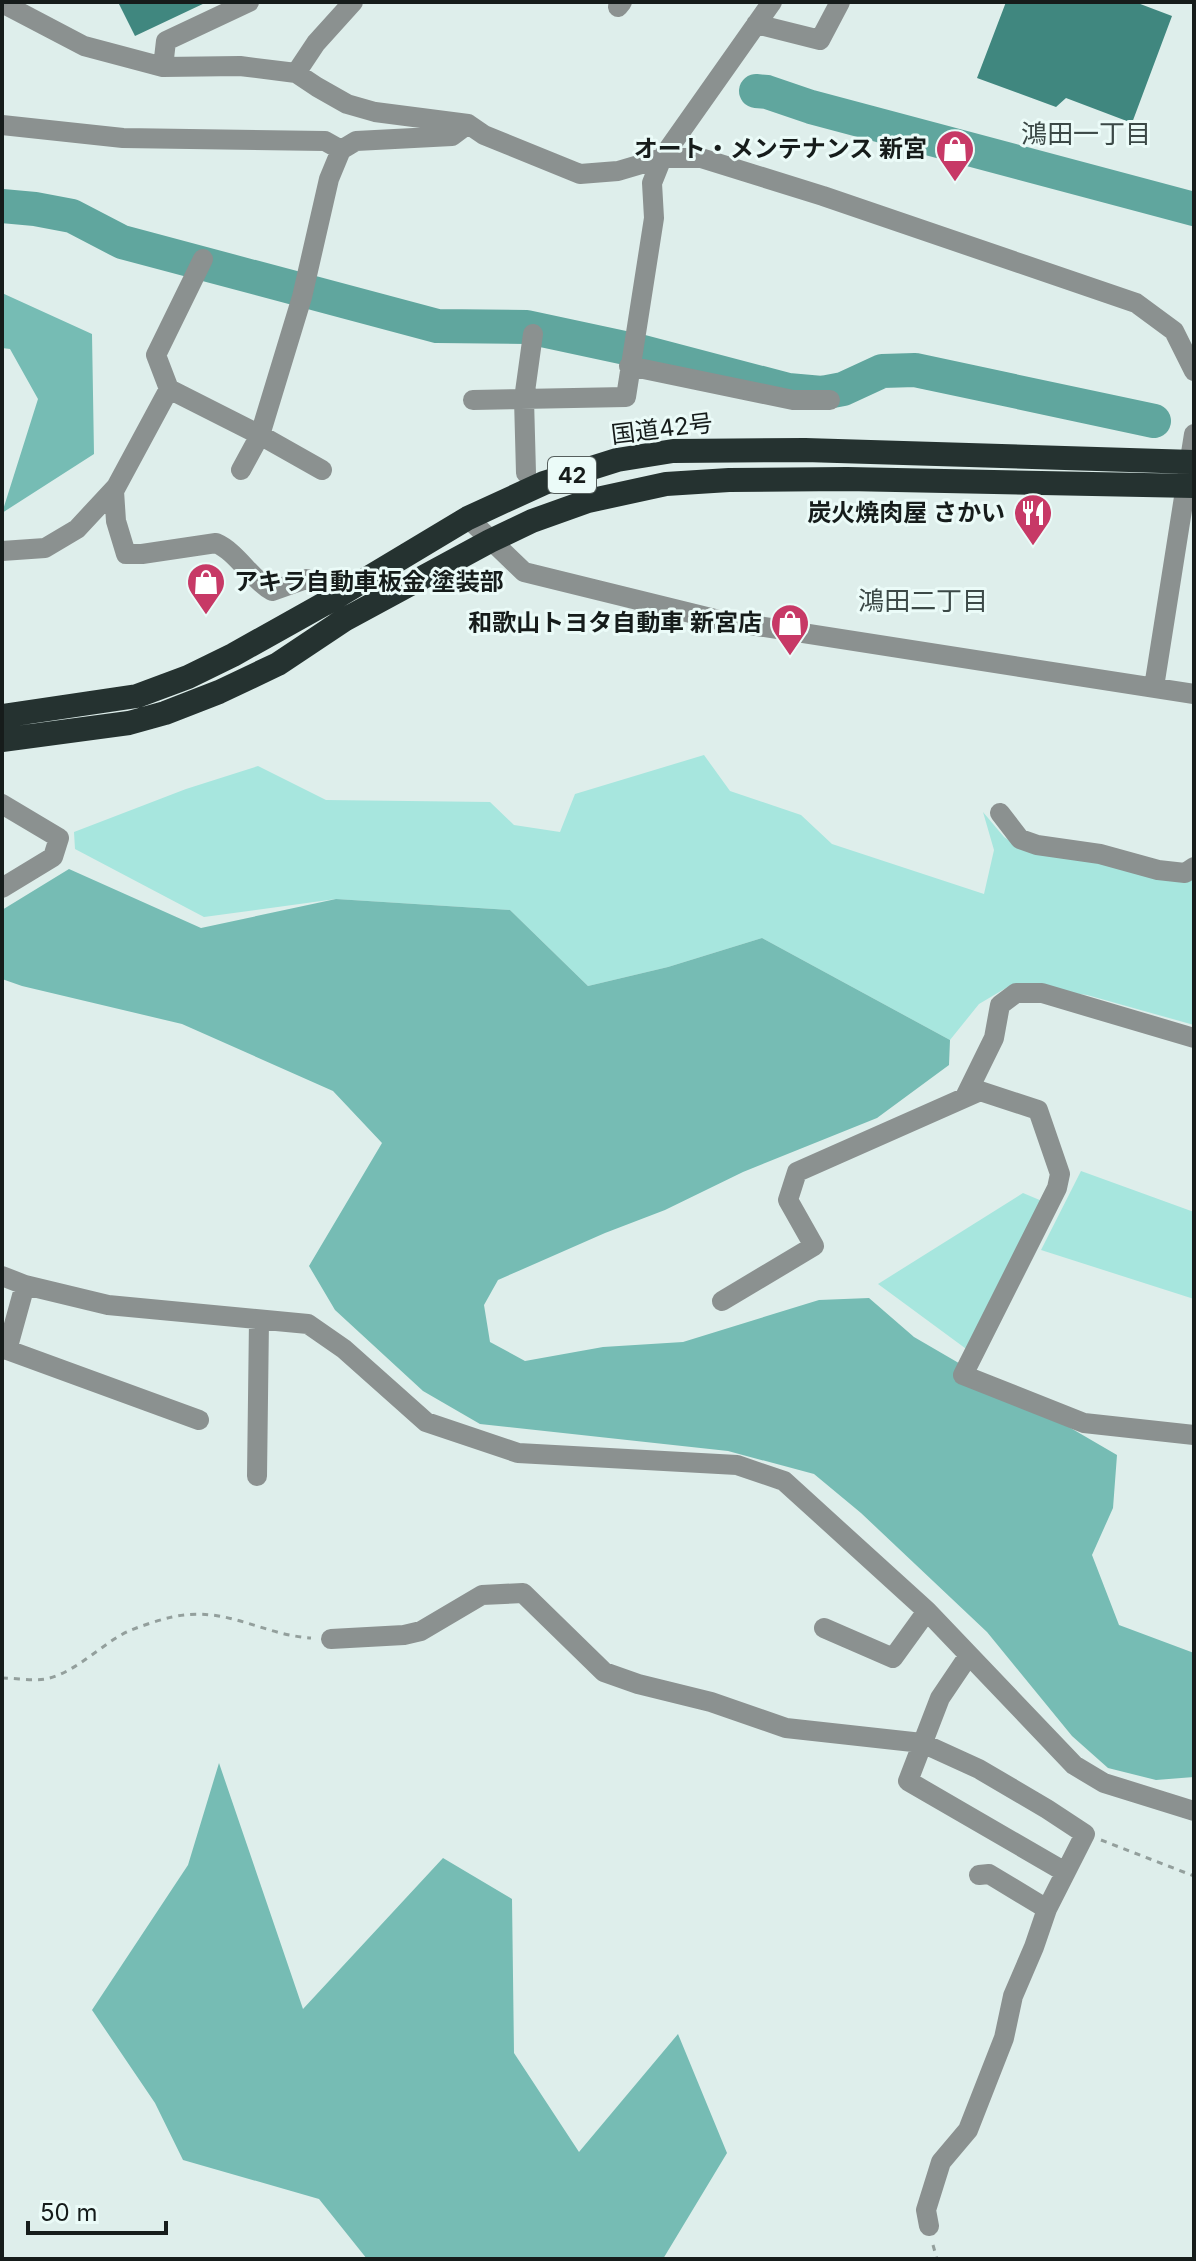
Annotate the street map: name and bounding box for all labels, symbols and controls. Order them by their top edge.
district label: 鴻田一丁目 [1021,118,1151,149]
shop icon: オート・メンテナンス 新宮 [934,128,976,183]
place label: オート・メンテナンス 新宮 [634,134,927,163]
street label: 国道42号 [609,408,714,449]
road number: 42 [548,457,596,493]
restaurant icon: 炭火焼肉屋 さかい [1012,492,1054,547]
place label: 炭火焼肉屋 さかい [807,498,1005,527]
shop icon: アキラ自動車板金 塗装部 [185,561,227,616]
place label: アキラ自動車板金 塗装部 [234,567,504,596]
district label: 鴻田二丁目 [858,585,988,616]
shop icon: 和歌山トヨタ自動車 新宮店 [769,602,811,657]
place label: 和歌山トヨタ自動車 新宮店 [468,608,762,637]
scale bar [28,2185,166,2235]
text: 50 m [40,2198,98,2227]

